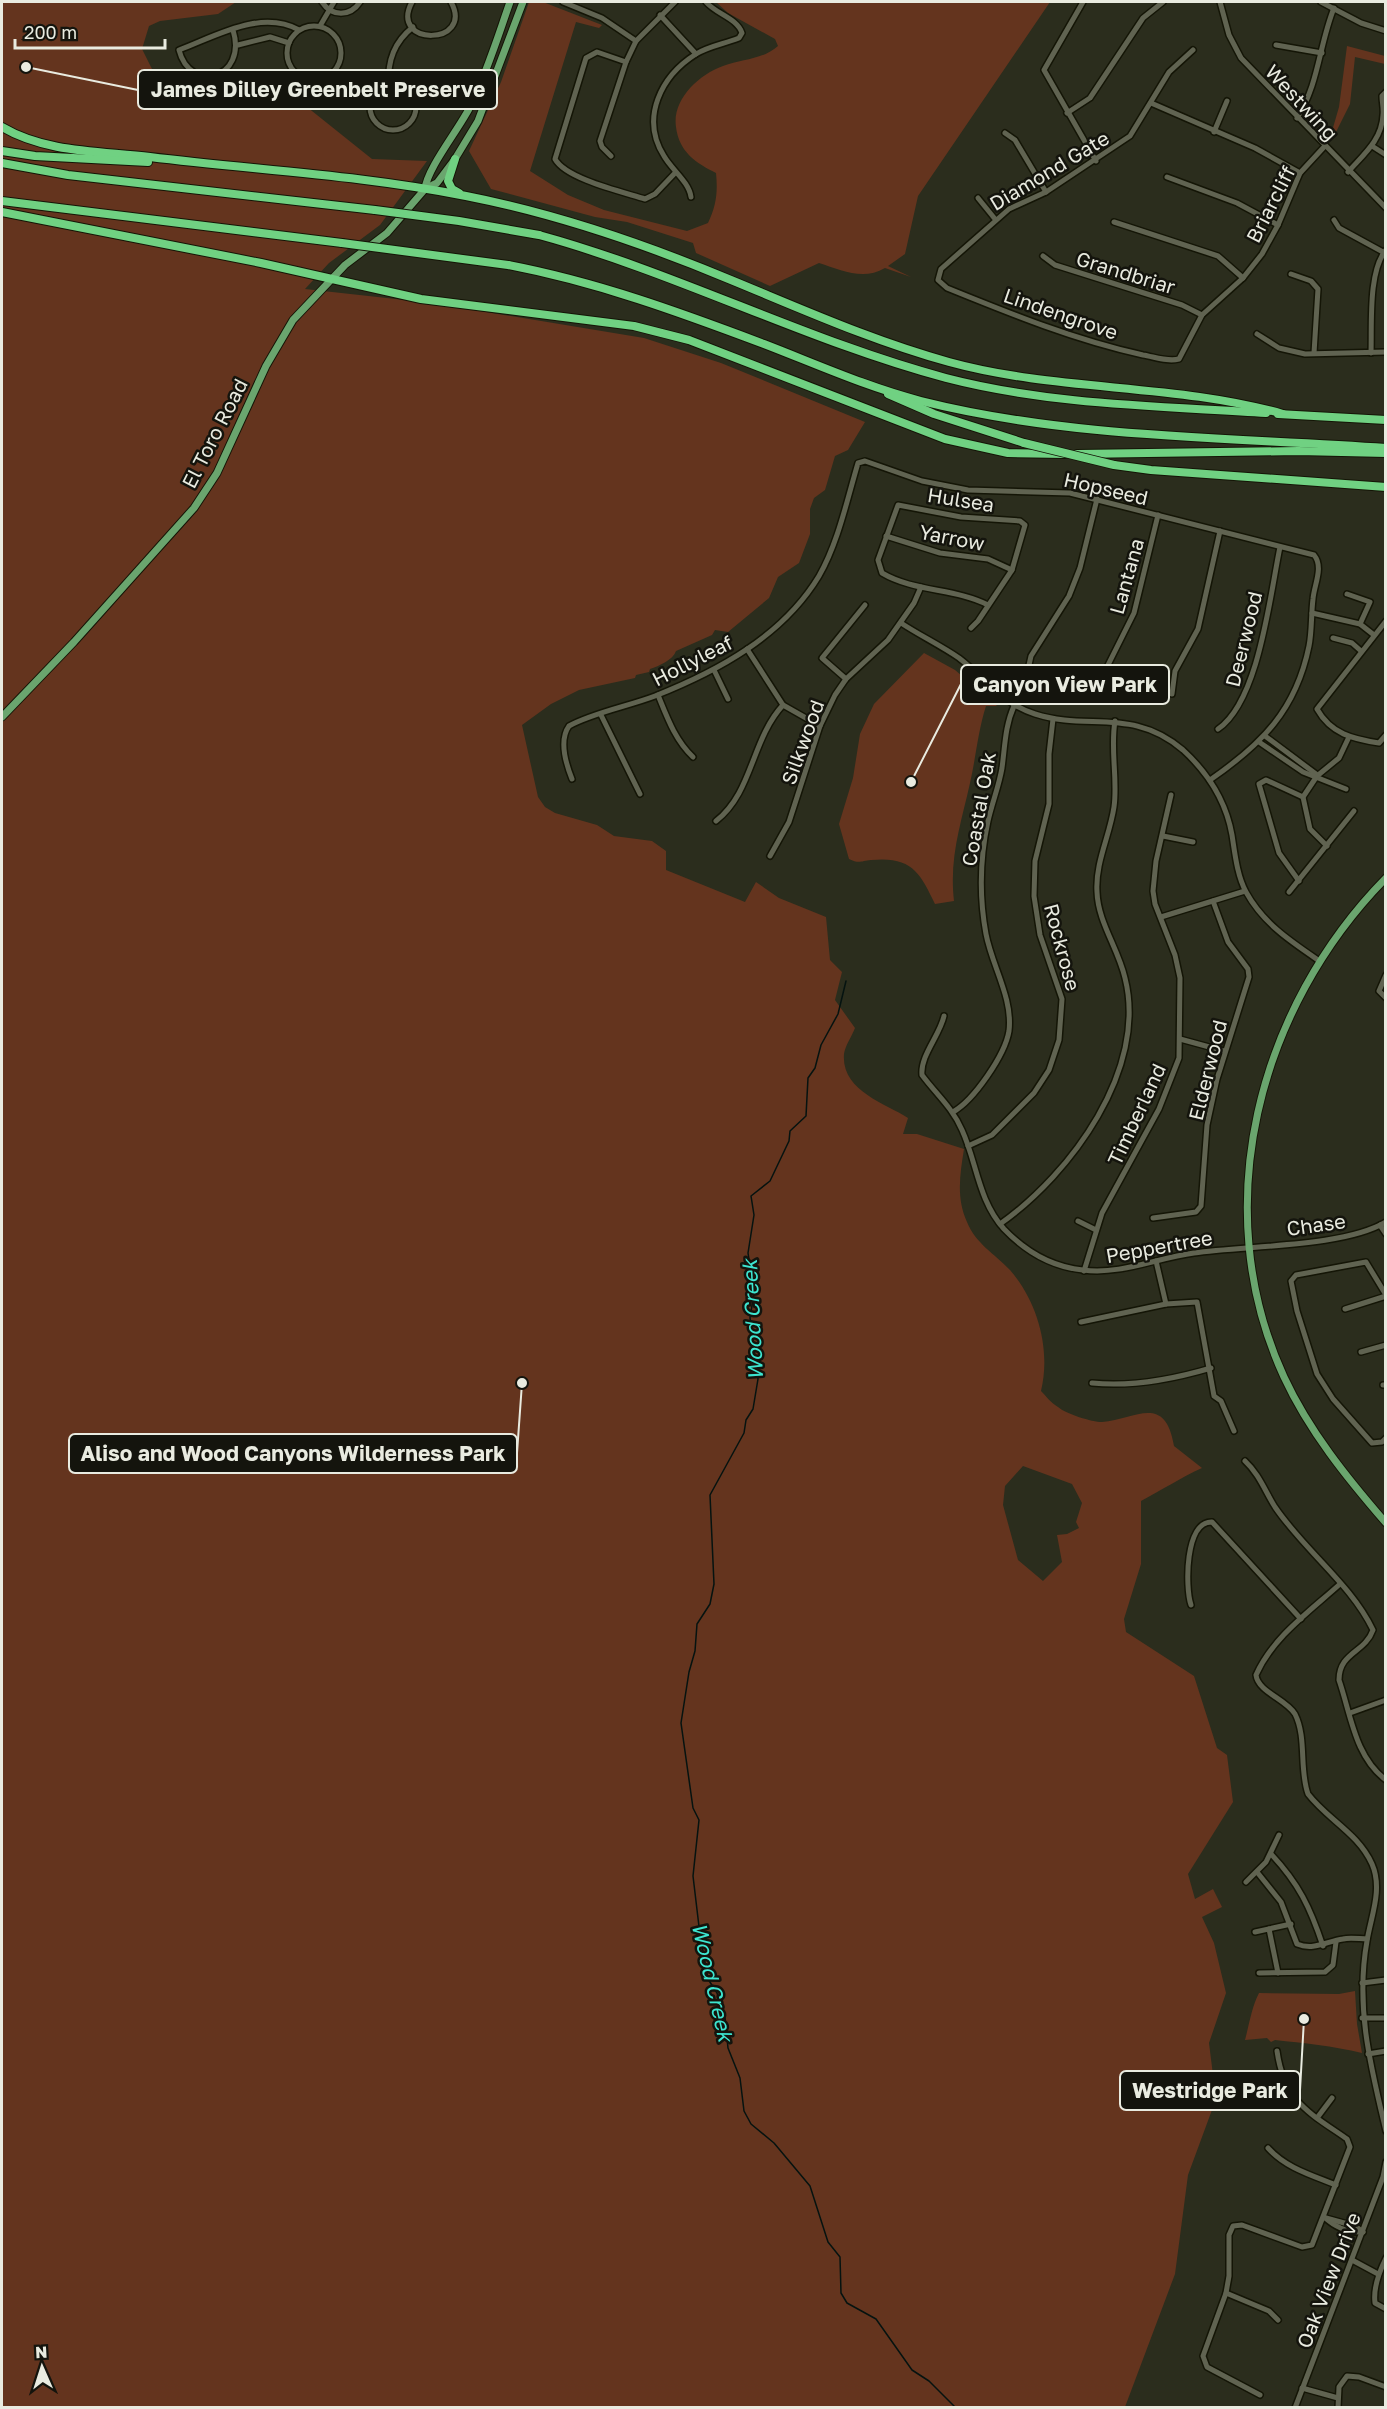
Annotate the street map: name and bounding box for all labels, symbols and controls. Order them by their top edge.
scale bar [15,12,165,50]
text: 200 m [24,21,77,43]
street label: Westwing [1261,59,1343,145]
callout: James Dilley Greenbelt Preserve [138,70,497,109]
text: James Dilley Greenbelt Preserve [151,76,485,102]
street label: Diamond Gate [985,125,1113,215]
street label: Briarcliff [1240,162,1300,246]
street label: Grandbriar [1074,246,1179,298]
street label: Lindengrove [1001,282,1121,344]
street label: El Toro Road [176,374,252,492]
street label: Hopseed [1062,467,1150,509]
street label: Hulsea [926,482,996,516]
street label: Yarrow [917,519,987,555]
street label: Lantana [1104,535,1148,617]
street label: Deerwood [1220,589,1266,689]
street label: Hollyleaf [648,630,736,690]
callout: Canyon View Park [961,665,1169,704]
text: Canyon View Park [973,671,1157,697]
street label: Silkwood [776,696,828,788]
street label: Coastal Oak [956,750,1000,868]
street label: Rockrose [1040,901,1086,993]
street label: Elderwood [1183,1017,1231,1123]
street label: Timberland [1102,1059,1170,1169]
street label: Chase [1285,1208,1347,1240]
street label: Peppertree [1104,1225,1214,1267]
water label: Wood Creek [736,1257,768,1381]
callout: Aliso and Wood Canyons Wilderness Park [69,1434,517,1473]
text: Aliso and Wood Canyons Wilderness Park [81,1440,505,1466]
water label: Wood Creek [687,1920,740,2046]
callout: Westridge Park [1120,2071,1300,2110]
text: Westridge Park [1132,2077,1288,2103]
street label: Oak View Drive [1291,2209,1365,2351]
north arrow [12,2337,72,2397]
text: N [35,2342,48,2362]

